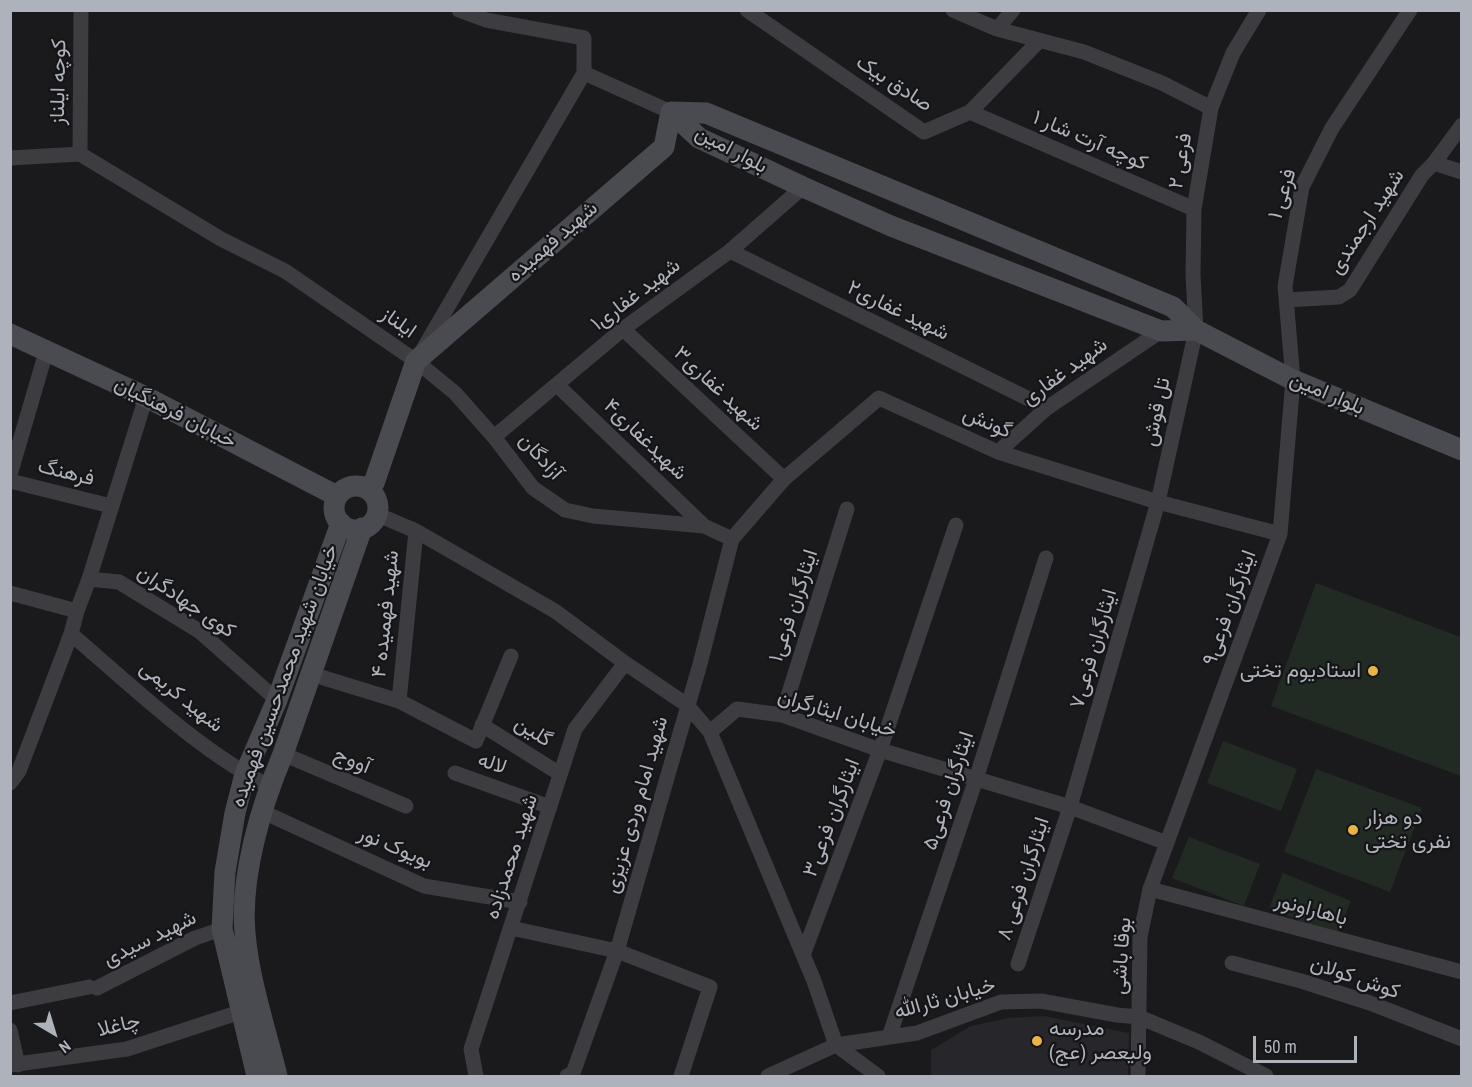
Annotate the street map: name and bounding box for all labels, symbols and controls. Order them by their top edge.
street label: کوچه ایلناز [46,39,72,125]
street label: صادق بیک [851,50,937,118]
street label: کوچه آرت شار ۱ [1029,106,1151,176]
street label: بلوار امین [690,120,772,180]
street label: فرعی ۲ [1164,131,1198,191]
street label: شهید ارجمندی [1324,165,1410,279]
street label: فرعی ۱ [1263,166,1303,222]
street label: شهید فهمیده [503,196,603,288]
street label: شهید غفاری۱ [586,253,686,337]
street label: شهید غفاری۲ [843,275,953,347]
street label: ایلناز [375,302,421,344]
street label: شهید غفاری [1017,333,1113,411]
street label: شهید غفاری۳ [668,341,768,437]
street label: بلوار امین [1286,367,1368,421]
street label: خیابان فرهنگیان [110,371,240,455]
street label: تل قوش [1137,375,1177,449]
street label: شهیدغفاری۴ [598,394,692,486]
street label: گونش [959,402,1015,444]
street label: آزادگان [512,428,568,486]
street label: فرهنگ [35,454,97,492]
street label: خیابان شهید محمدحسین فهمیده [226,541,344,811]
street label: ایثارگران فرعی۱ [764,547,824,665]
street label: ایثارگران فرعی۹ [1197,547,1263,669]
street label: شهید فهمیده ۴ [367,549,405,679]
street label: کوی جهادگران [132,560,240,644]
street label: ایثارگران فرعی۷ [1065,586,1123,712]
street label: شهید کریمی [134,656,228,738]
place label: استادیوم تختی [1240,658,1361,684]
marker: استادیوم تختی [1366,664,1380,678]
street label: خیابان ایثارگران [774,684,900,744]
street label: گلین [510,711,556,753]
street label: شهید امام وردی عزیزی [600,713,674,897]
street label: ایثارگران فرعی۵ [918,729,980,853]
street label: آووج [330,742,374,780]
street label: لاله [474,747,510,781]
street label: ایثارگران فرعی۳ [798,755,866,881]
street label: شهید محمدزاده [480,791,544,923]
place label: دو هزار نفری تختی [1365,805,1451,855]
street label: ایثارگران فرعی ۸ [992,814,1056,944]
street label: بویوک نور [354,821,436,875]
marker: دو هزار نفری تختی [1346,823,1360,837]
street label: باهاراونور [1272,888,1350,932]
street label: شهید سیدی [99,906,201,972]
street label: بوقا باشی [1107,917,1137,995]
street label: کوش کولان [1307,951,1403,1005]
street label: خیابان ثارالله [892,973,998,1025]
north arrow [24,1003,84,1063]
street label: چاغلا [95,1009,143,1043]
place label: مدرسه ولیعصر (عج) [1049,1016,1152,1066]
scale bar [1256,1024,1360,1062]
marker: مدرسه ولیعصر (عج) [1030,1034,1044,1048]
text: 50 m [1264,1034,1297,1059]
text: N [55,1036,76,1059]

